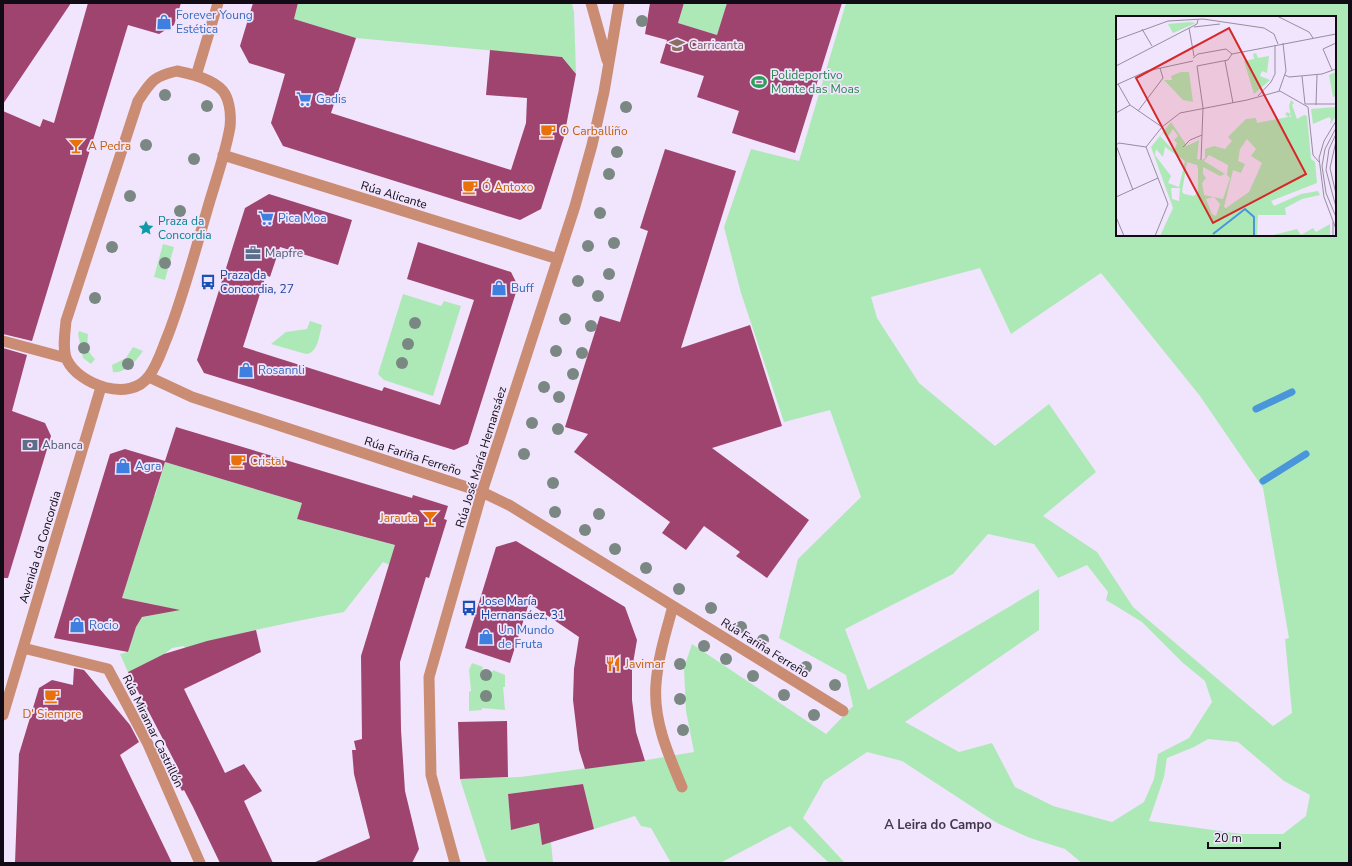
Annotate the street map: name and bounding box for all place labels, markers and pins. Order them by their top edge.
place label: Forever Young Estética [176,7,253,37]
shop icon: Forever Young Estética [155,13,173,31]
school or university icon: Carricanta [668,36,686,54]
place label: Carricanta [689,37,744,53]
place label: Polideportivo Monte das Moas [771,67,860,97]
sports icon: Polideportivo Monte das Moas [750,73,768,91]
supermarket icon: Gadis [295,90,313,108]
place label: Gadis [316,91,347,107]
cafe icon: O Carballiño [539,122,557,140]
place label: O Carballiño [560,123,628,139]
bar icon: A Pedra [67,137,85,155]
place label: A Pedra [88,138,131,154]
cafe icon: Ó Antoxo [461,178,479,196]
place label: Ó Antoxo [482,179,534,195]
supermarket icon: Pica Moa [257,209,275,227]
place label: Pica Moa [278,210,327,226]
place label: Praza da Concordia [158,213,212,243]
place icon: Praza da Concordia [137,219,155,237]
office icon: Mapfre [244,244,262,262]
place label: Mapfre [265,245,303,261]
place label: Praza da Concordia, 27 [220,267,294,297]
bus stop icon: Praza da Concordia, 27 [199,273,217,291]
shop icon: Buff [490,279,508,297]
place label: Buff [511,280,535,296]
shop icon: Rosannli [237,361,255,379]
place label: Rosannli [258,362,305,378]
bank icon: Abanca [21,436,39,454]
place label: Abanca [42,437,83,453]
cafe icon: Cristal [229,452,247,470]
place label: Cristal [250,453,285,469]
shop icon: Agra [114,457,132,475]
place label: Agra [135,458,161,474]
bar icon: Jarauta [421,509,439,527]
place label: Jarauta [379,510,418,526]
place label: Jose María Hernansáez, 31 [480,593,565,623]
bus stop icon: Jose María Hernansáez, 31 [460,599,478,617]
shop icon: Rocio [68,616,86,634]
place label: Rocio [89,617,119,633]
place label: Un Mundo de Fruta [498,622,554,652]
shop icon: Un Mundo de Fruta [477,628,495,646]
restaurant icon: Javimar [604,655,622,673]
place label: Javimar [624,656,666,672]
cafe icon: D' Siempre [43,687,61,705]
place label: D' Siempre [22,706,82,722]

